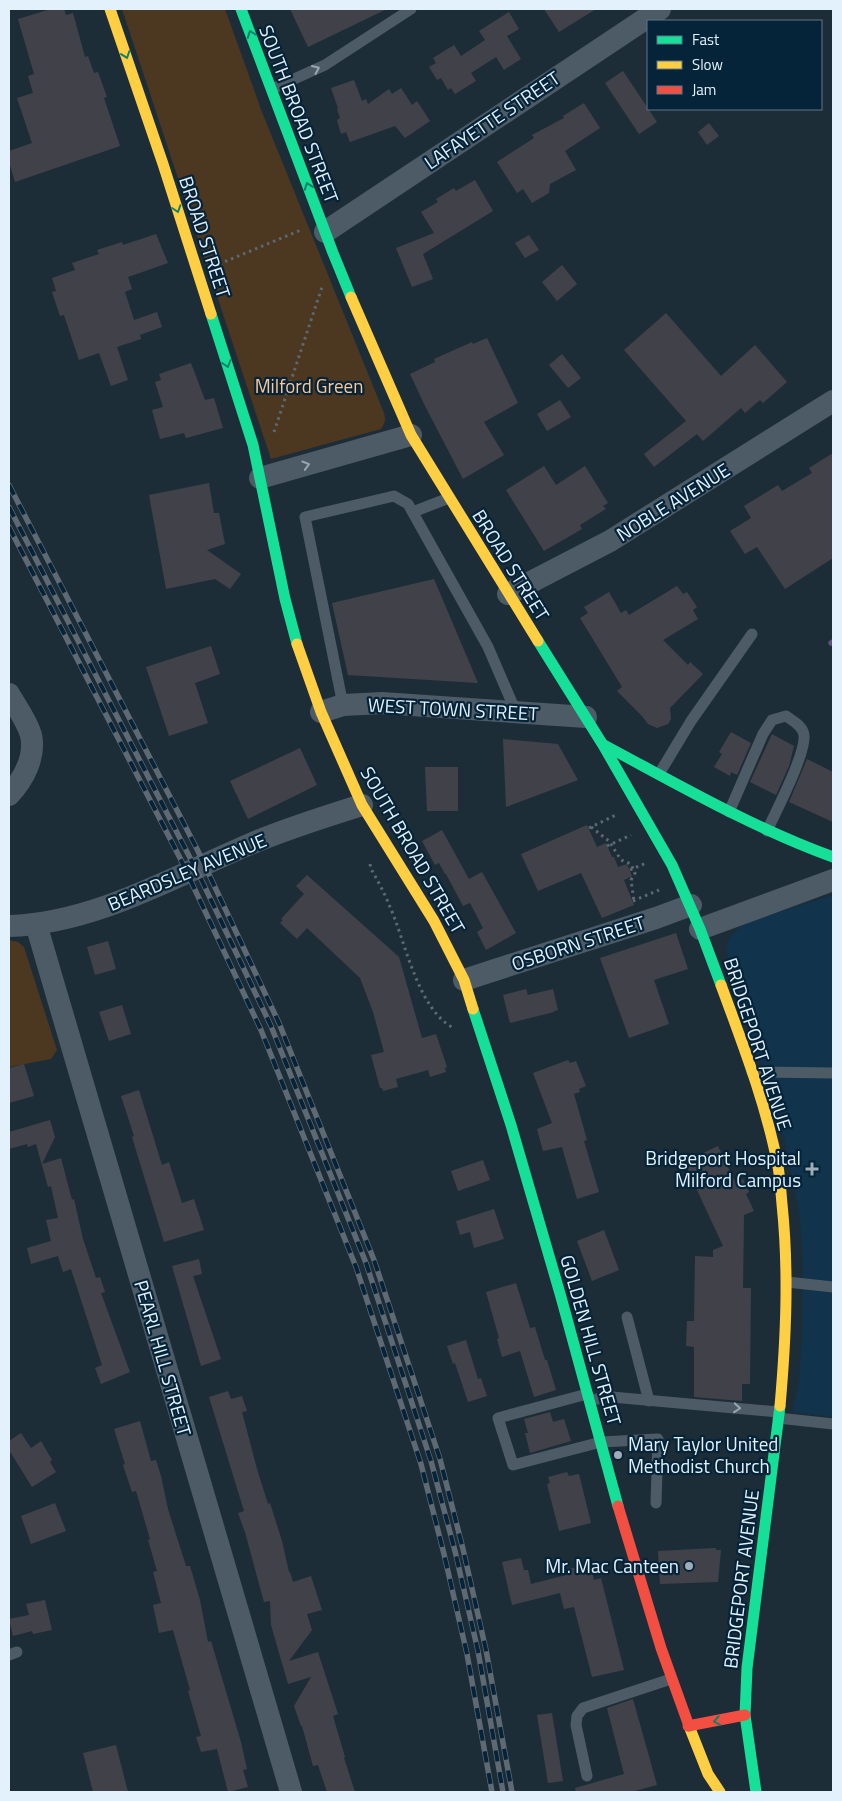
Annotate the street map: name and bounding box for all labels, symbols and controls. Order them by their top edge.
legend [647,20,822,110]
street label: SOUTH BROAD STREET [252,21,347,207]
text: Fast [692,28,720,51]
one-way arrow [247,30,257,39]
one-way arrow [120,50,130,59]
text: Slow [692,53,723,76]
street label: LAFAYETTE STREET [418,63,566,176]
one-way arrow [311,64,320,75]
text: Jam [692,78,716,101]
street label: BROAD STREET [172,172,239,301]
one-way arrow [304,182,314,191]
one-way arrow [172,204,182,213]
one-way arrow [221,359,231,367]
park label: Milford Green [255,371,363,400]
street label: NOBLE AVENUE [610,455,735,548]
one-way arrow [302,460,310,470]
street label: BROAD STREET [466,503,557,626]
street label: WEST TOWN STREET [367,690,539,727]
street label: SOUTH BROAD STREET [354,761,473,939]
street label: BEARDSLEY AVENUE [103,825,271,918]
street label: OSBORN STREET [507,907,648,978]
street label: BRIDGEPORT AVENUE [717,954,800,1134]
place label: Bridgeport Hospital Milford Campus [645,1143,801,1194]
marker: Bridgeport Hospital Milford Campus [805,1162,819,1176]
street label: GOLDEN HILL STREET [553,1251,630,1428]
street label: PEARL HILL STREET [127,1276,200,1439]
one-way arrow [733,1403,741,1414]
place label: Mary Taylor United Methodist Church [628,1429,778,1480]
marker: Mary Taylor United Methodist Church [612,1449,624,1461]
street label: BRIDGEPORT AVENUE [715,1488,766,1670]
place label: Mr. Mac Canteen [545,1551,679,1580]
marker: Mr. Mac Canteen [683,1560,695,1572]
one-way arrow [712,1715,721,1725]

